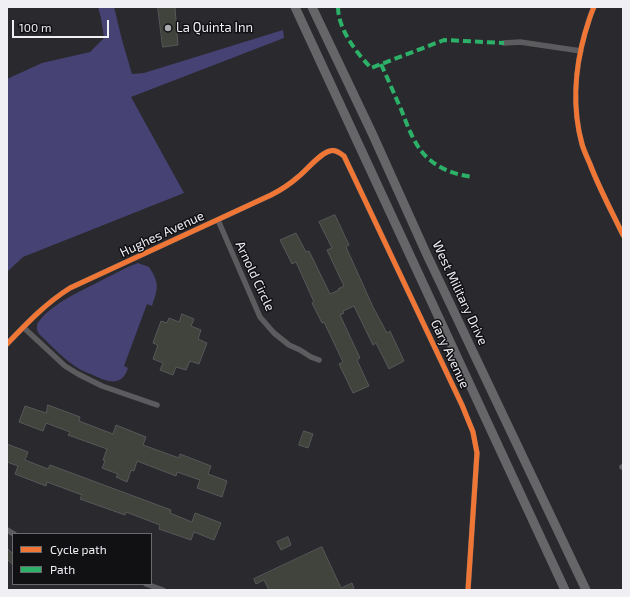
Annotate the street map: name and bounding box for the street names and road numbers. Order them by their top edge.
street label: Hughes Avenue [117,208,207,260]
street label: West Military Drive [429,238,491,348]
street label: Arnold Circle [232,239,278,313]
street label: Gary Avenue [427,317,473,391]

